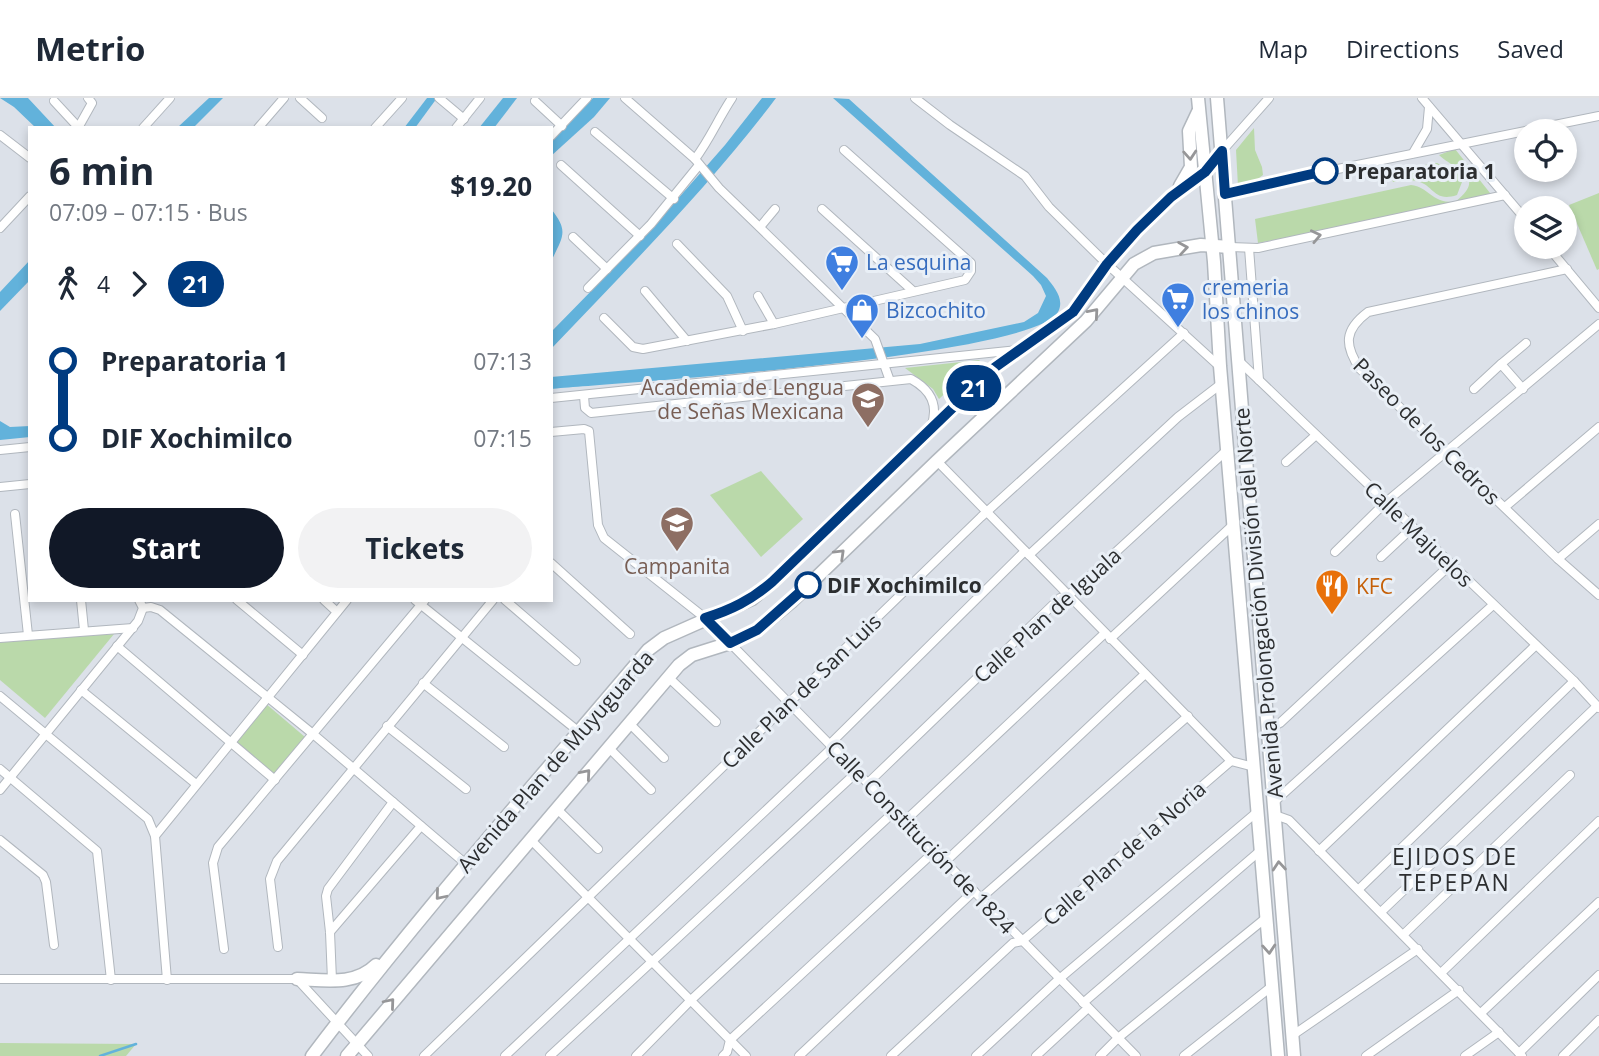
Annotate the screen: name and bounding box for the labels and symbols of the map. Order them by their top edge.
one-way arrow [1182,150,1197,161]
place label: Preparatoria 1 [1344,157,1496,185]
marker: Preparatoria 1 [1312,158,1338,184]
one-way arrow [1310,229,1322,244]
one-way arrow [1177,241,1189,256]
supermarket icon: La esquina [823,243,861,292]
place label: La esquina [866,248,971,276]
place label: cremeria los chinos [1202,273,1299,325]
supermarket icon: cremeria los chinos [1159,280,1197,329]
shop icon: Bizcochito [843,291,881,340]
place label: Bizcochito [886,296,986,324]
one-way arrow [1086,308,1098,321]
street label: Paseo de los Cedros [1348,352,1506,510]
line badge: 21 [942,365,1006,411]
place label: Academia de Lengua de Señas Mexicana [641,373,844,425]
school or university icon: Academia de Lengua de Señas Mexicana [849,380,887,429]
street label: Avenida Prolongación División del Norte [1227,406,1289,800]
street label: Calle Majuelos [1358,475,1480,593]
school or university icon: Campanita [658,504,696,553]
street label: Calle Plan de Iguala [967,541,1127,689]
one-way arrow [832,550,845,563]
place label: Campanita [624,552,730,580]
restaurant icon: KFC [1313,567,1351,616]
place label: DIF Xochimilco [827,571,982,599]
marker: DIF Xochimilco [795,572,821,598]
place label: KFC [1356,572,1393,600]
street label: Calle Plan de San Luis [715,607,887,775]
street label: Avenida Plan de Muyuguarda [451,644,659,878]
street label: Calle Constitución de 1824 [821,734,1021,940]
one-way arrow [578,769,590,782]
street label: Calle Plan de la Noria [1037,774,1211,932]
district label: EJIDOS DE TEPEPAN [1392,840,1518,898]
one-way arrow [1272,860,1287,871]
one-way arrow [436,887,448,900]
one-way arrow [1261,943,1276,954]
one-way arrow [382,999,395,1011]

